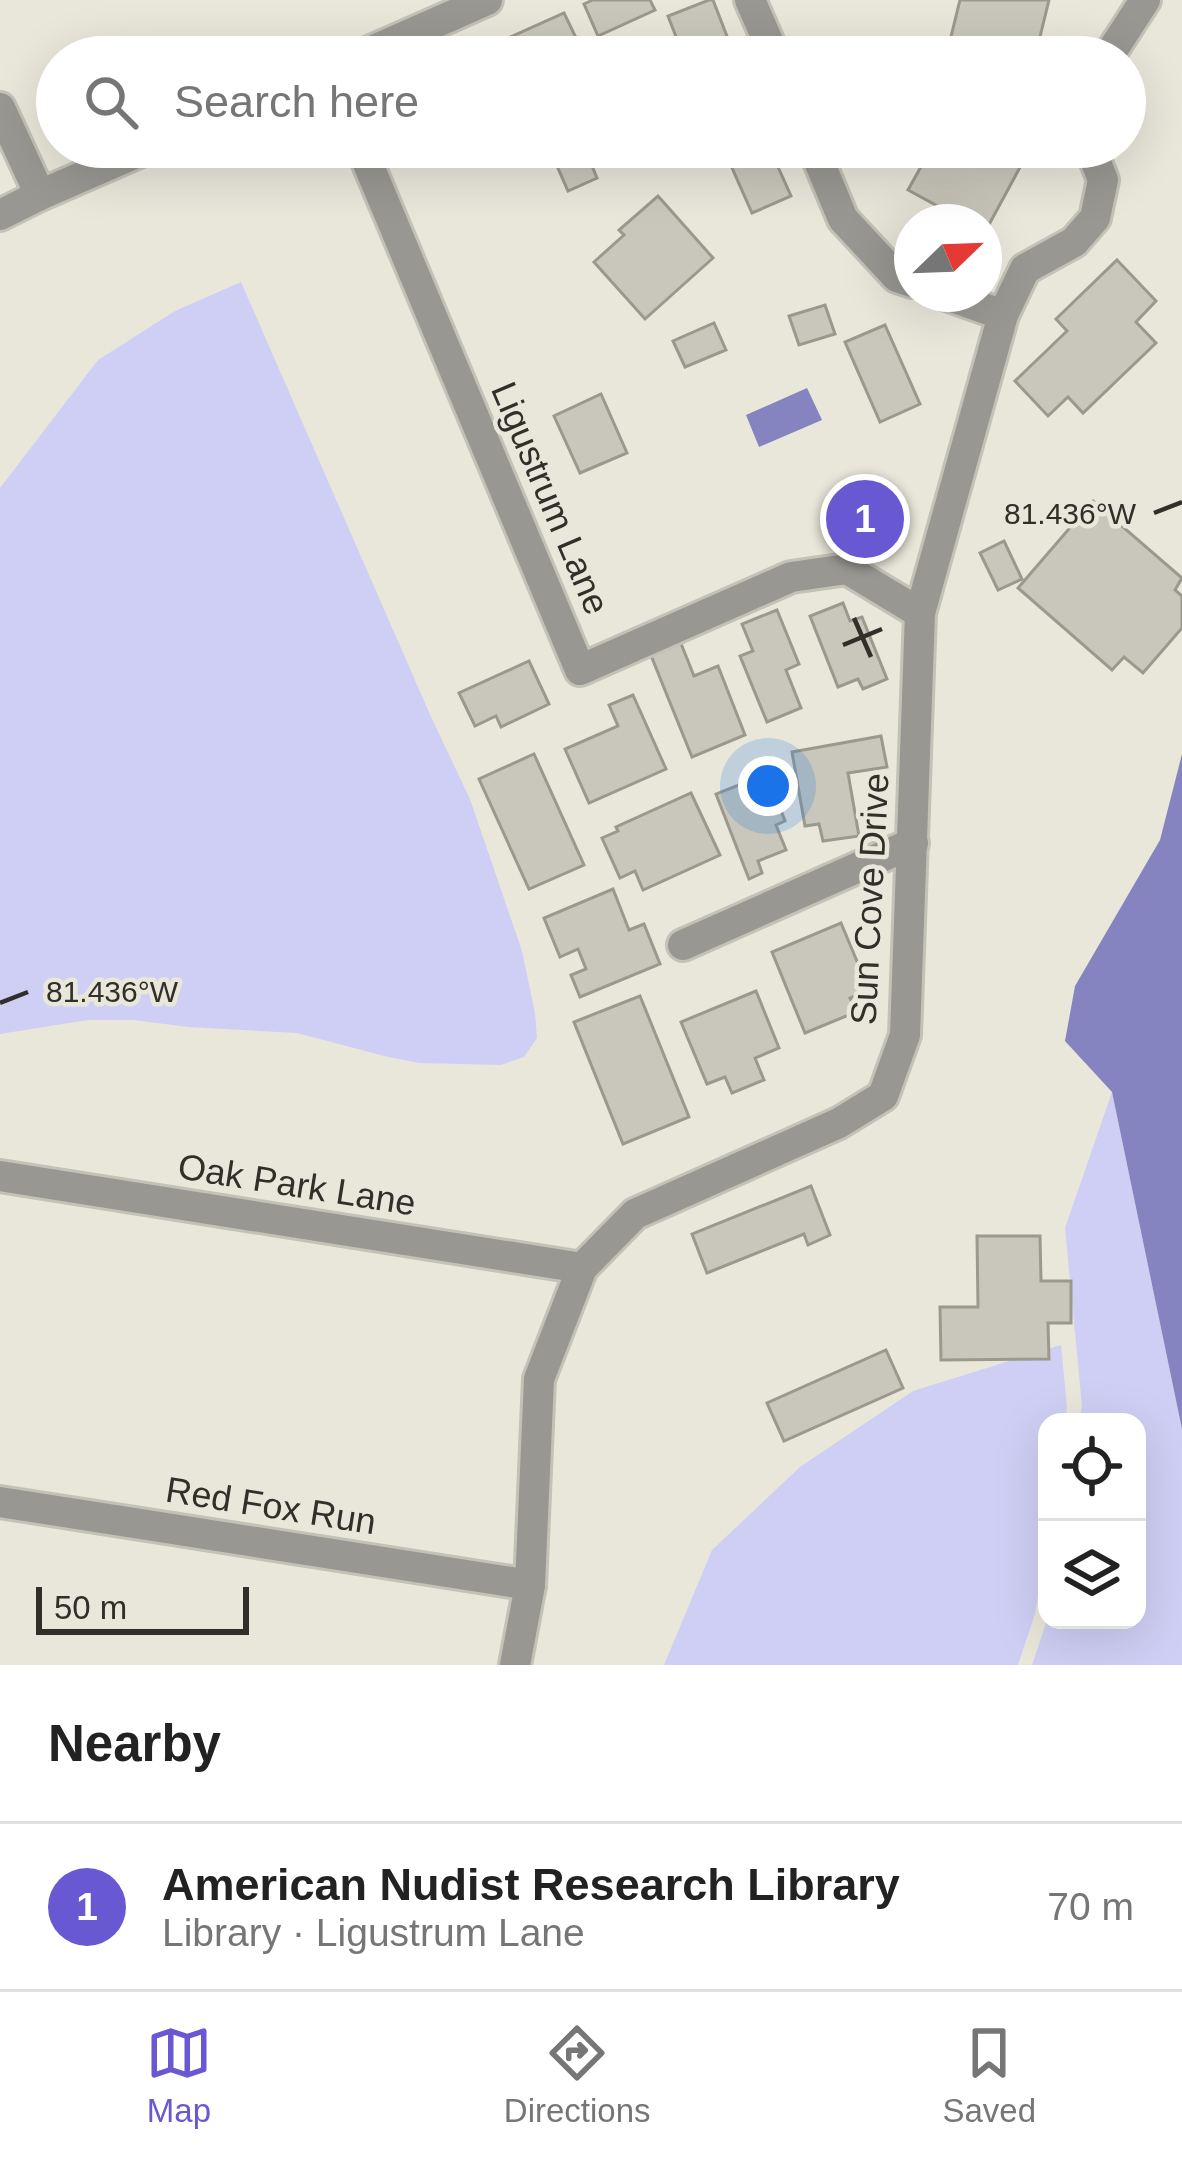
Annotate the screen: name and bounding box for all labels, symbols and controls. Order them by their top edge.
search box [36,36,1146,168]
icon: search [78,69,144,135]
text: Search here [174,76,419,127]
north arrow [894,204,1002,312]
street label: Ligustrum Lane [483,376,618,620]
pin: 1 [826,474,904,564]
text: 81.436°W [1004,497,1137,530]
your location [738,756,798,816]
street label: Sun Cove Drive [842,772,897,1026]
text: 81.436°W [46,975,179,1008]
street label: Oak Park Lane [175,1145,419,1224]
map controls [1038,1413,1146,1629]
button: locate [1038,1413,1146,1521]
street label: Red Fox Run [163,1469,379,1542]
button: layers [1038,1521,1146,1629]
scale bar [36,1581,249,1634]
text: 50 m [54,1589,127,1626]
text: Nearby [48,1715,221,1772]
text: American Nudist Research Library [162,1859,900,1910]
text: 1 [76,1885,98,1928]
text: 70 m [1047,1885,1134,1928]
text: Library · Ligustrum Lane [162,1911,585,1954]
tab: Map [146,2020,212,2130]
tab: Directions [504,2020,651,2130]
tab: Saved [942,2020,1036,2130]

